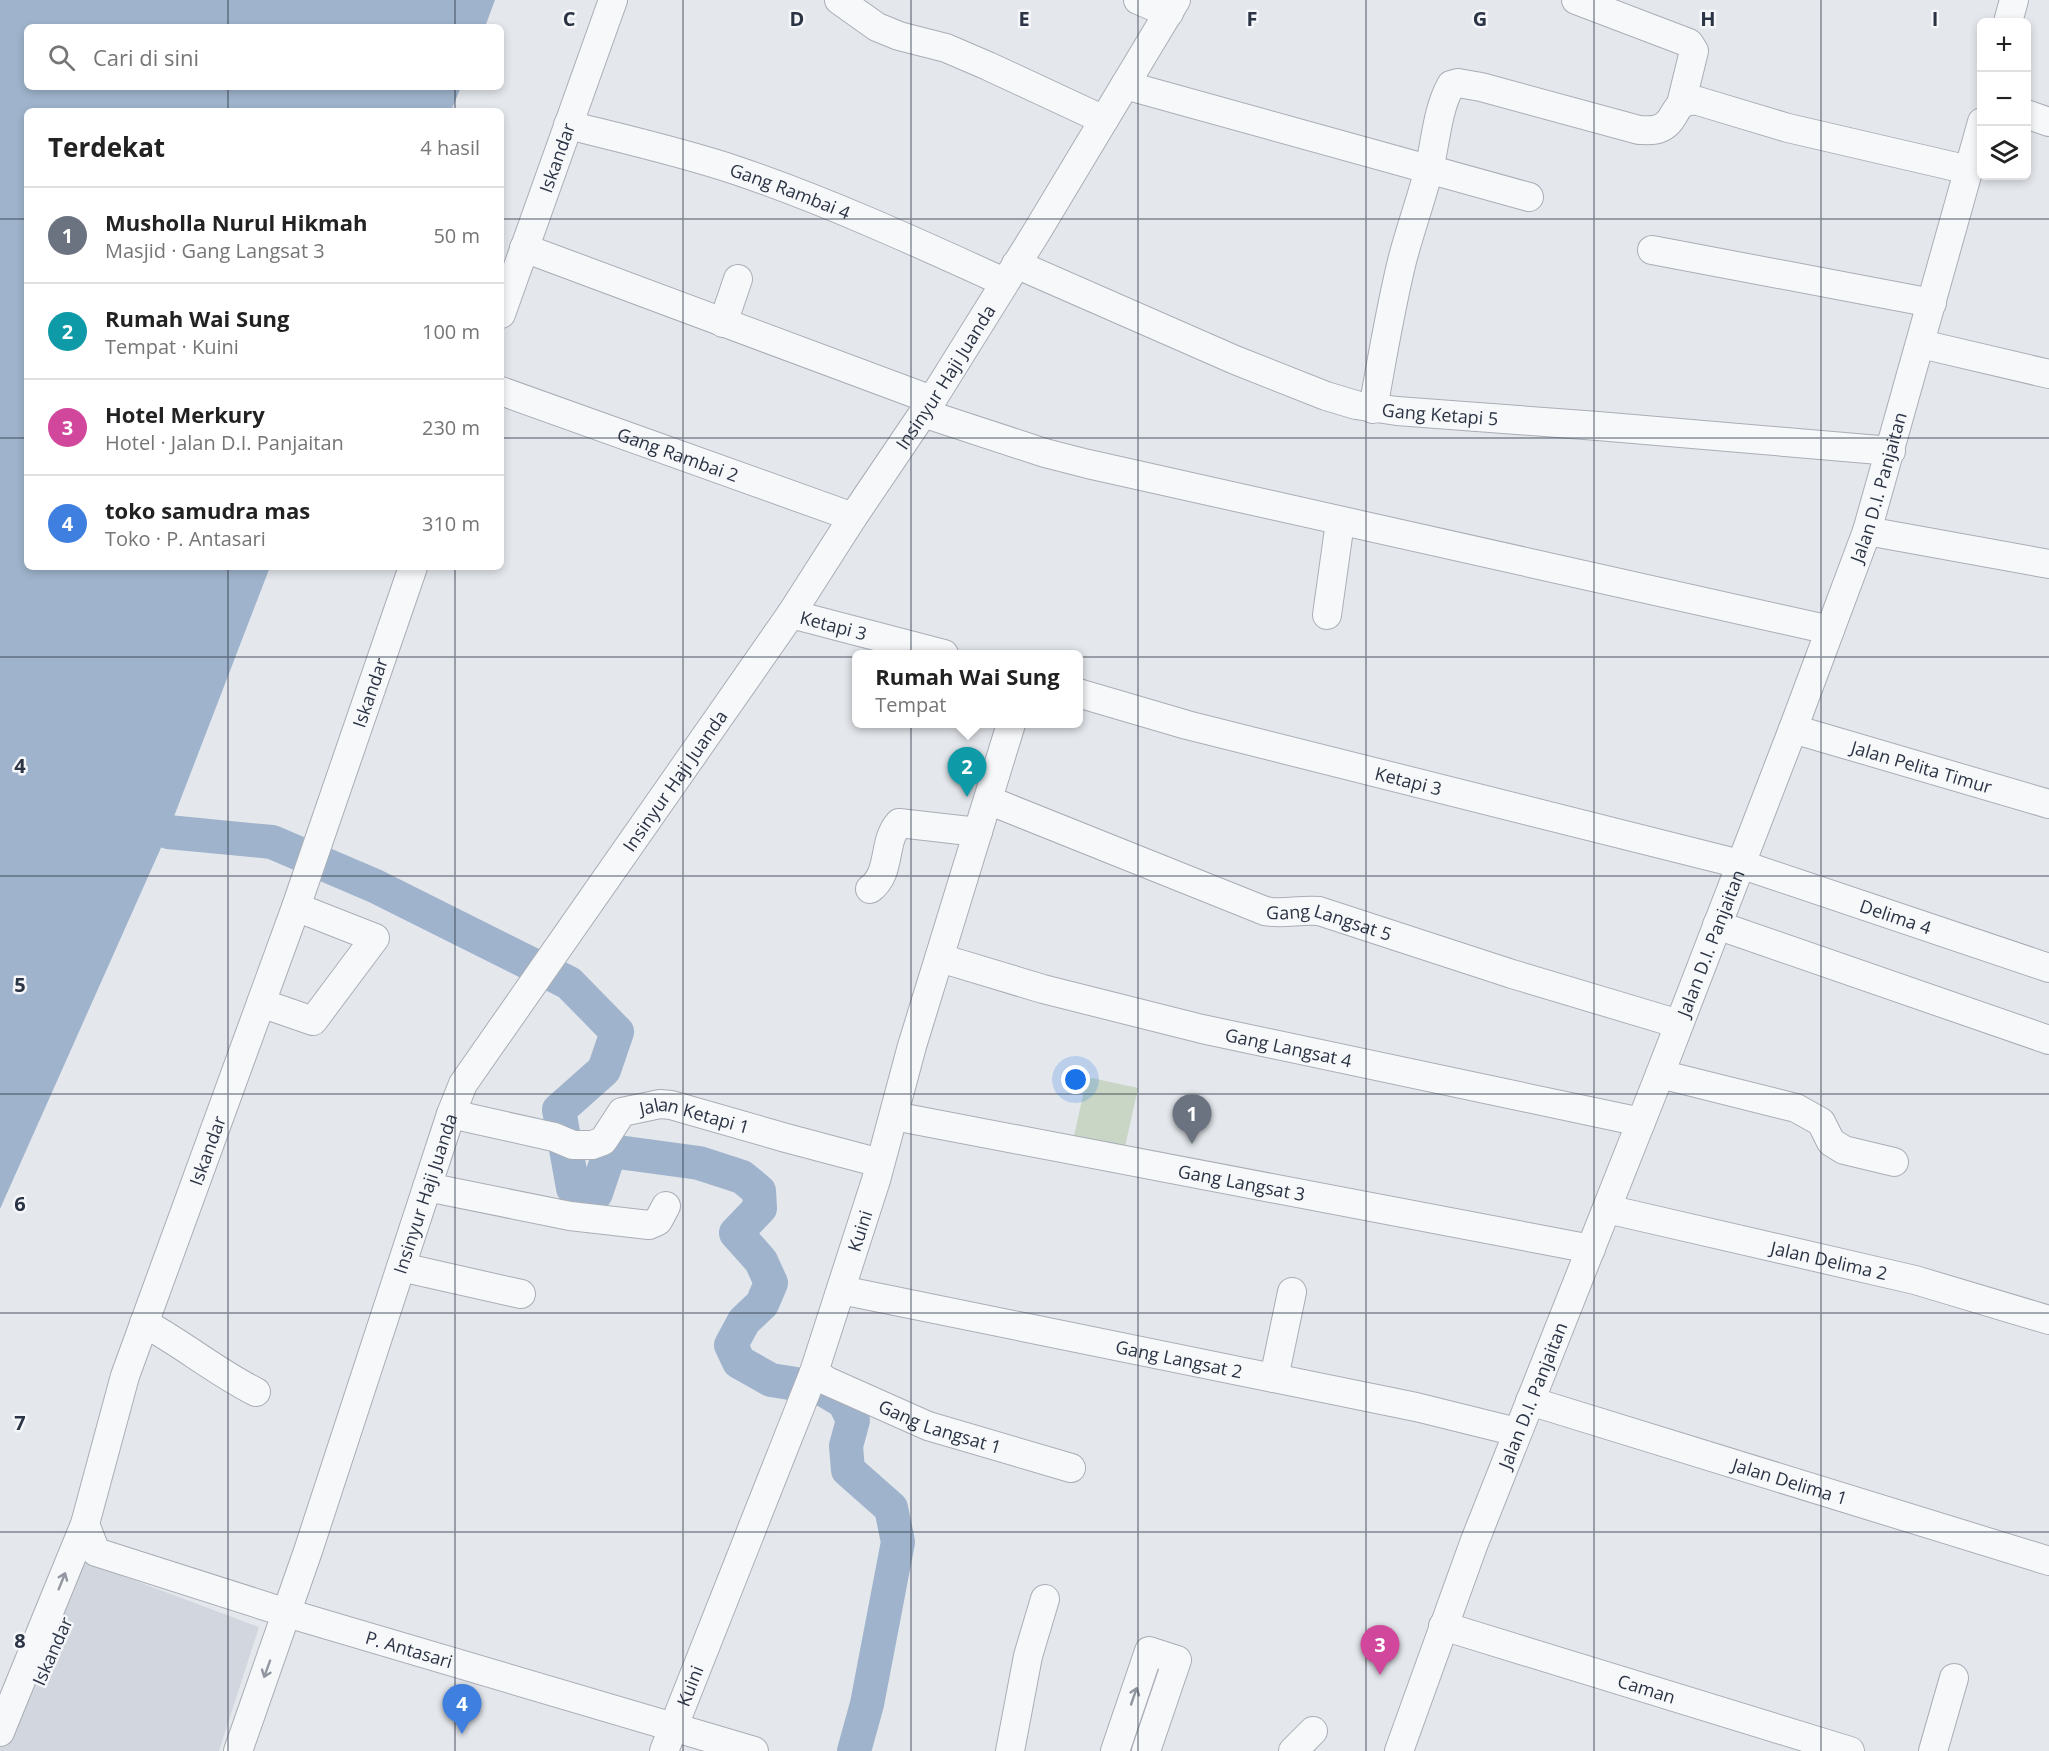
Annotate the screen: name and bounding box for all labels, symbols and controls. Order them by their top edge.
text: C [563,5,576,32]
text: D [790,5,804,32]
text: E [1018,5,1030,32]
text: F [1247,5,1257,32]
text: G [1473,5,1487,32]
text: H [1700,5,1716,32]
text: I [1932,5,1938,32]
map controls [1977,18,2031,180]
button: + [1977,18,2031,72]
search box [24,24,504,90]
icon: search [45,41,78,74]
text: Cari di sini [93,42,199,72]
button: − [1977,72,2031,126]
street label: Iskandar [533,119,580,196]
button: layers [1977,126,2031,180]
text: Terdekat [48,129,165,165]
text: 4 hasil [420,134,480,161]
street label: Gang Rambai 4 [727,157,854,225]
text: Musholla Nurul Hikmah [105,207,367,237]
text: 1 [62,222,73,249]
text: 50 m [433,222,480,249]
text: Masjid · Gang Langsat 3 [105,237,325,264]
street label: Insinyur Haji Juanda [890,300,1000,454]
text: Rumah Wai Sung [105,303,290,333]
text: 2 [62,318,73,345]
text: 100 m [422,318,480,345]
text: Tempat · Kuini [105,333,239,360]
street label: Gang Ketapi 5 [1380,397,1499,431]
text: Hotel Merkury [105,399,265,429]
street label: Jalan D.I. Panjaitan [1844,409,1912,568]
text: 3 [62,414,73,441]
text: 230 m [422,414,480,441]
street label: Gang Rambai 2 [614,422,742,487]
text: Hotel · Jalan D.I. Panjaitan [105,429,344,456]
text: toko samudra mas [105,495,310,525]
text: 4 [62,510,73,537]
text: 310 m [422,510,480,537]
text: Toko · P. Antasari [105,525,266,552]
street label: Ketapi 3 [798,605,870,645]
popup [852,650,1083,728]
street label: Iskandar [347,654,393,731]
text: Rumah Wai Sung [875,661,1060,691]
text: Tempat [875,691,947,718]
street label: Insinyur Haji Juanda [617,705,732,856]
street label: Jalan Pelita Timur [1846,734,1996,799]
pin: 2 [948,748,986,797]
text: 4 [14,752,26,779]
street label: Ketapi 3 [1373,761,1444,801]
street label: Jalan D.I. Panjaitan [1671,866,1750,1022]
street label: Delima 4 [1857,893,1934,940]
street label: Gang Langsat 5 [1265,898,1395,946]
text: 5 [14,971,26,998]
street label: Gang Langsat 4 [1223,1022,1354,1072]
your location [1061,1065,1090,1094]
street label: Jalan Ketapi 1 [635,1092,752,1139]
pin: 1 [1172,1094,1212,1144]
street label: Insinyur Haji Juanda [388,1110,462,1277]
street label: Iskandar [184,1112,231,1189]
street label: Gang Langsat 3 [1176,1158,1307,1206]
text: 6 [14,1190,26,1217]
street label: Kuini [842,1207,878,1255]
street label: Jalan Delima 2 [1767,1235,1890,1285]
street label: Jalan D.I. Panjaitan [1492,1318,1572,1474]
street label: Gang Langsat 2 [1114,1334,1245,1383]
street label: Gang Langsat 1 [875,1394,1004,1459]
text: 7 [14,1409,26,1436]
street label: Jalan Delima 1 [1728,1452,1850,1510]
one-way arrow [57,1572,68,1591]
street label: Iskandar [26,1612,78,1689]
street label: P. Antasari [363,1625,456,1673]
pin: 3 [1360,1626,1400,1675]
text: 8 [14,1627,26,1654]
one-way arrow [261,1659,272,1677]
street label: Kuini [671,1662,709,1710]
street label: Caman [1615,1668,1678,1709]
pin: 4 [442,1684,482,1734]
one-way arrow [1129,1687,1140,1706]

